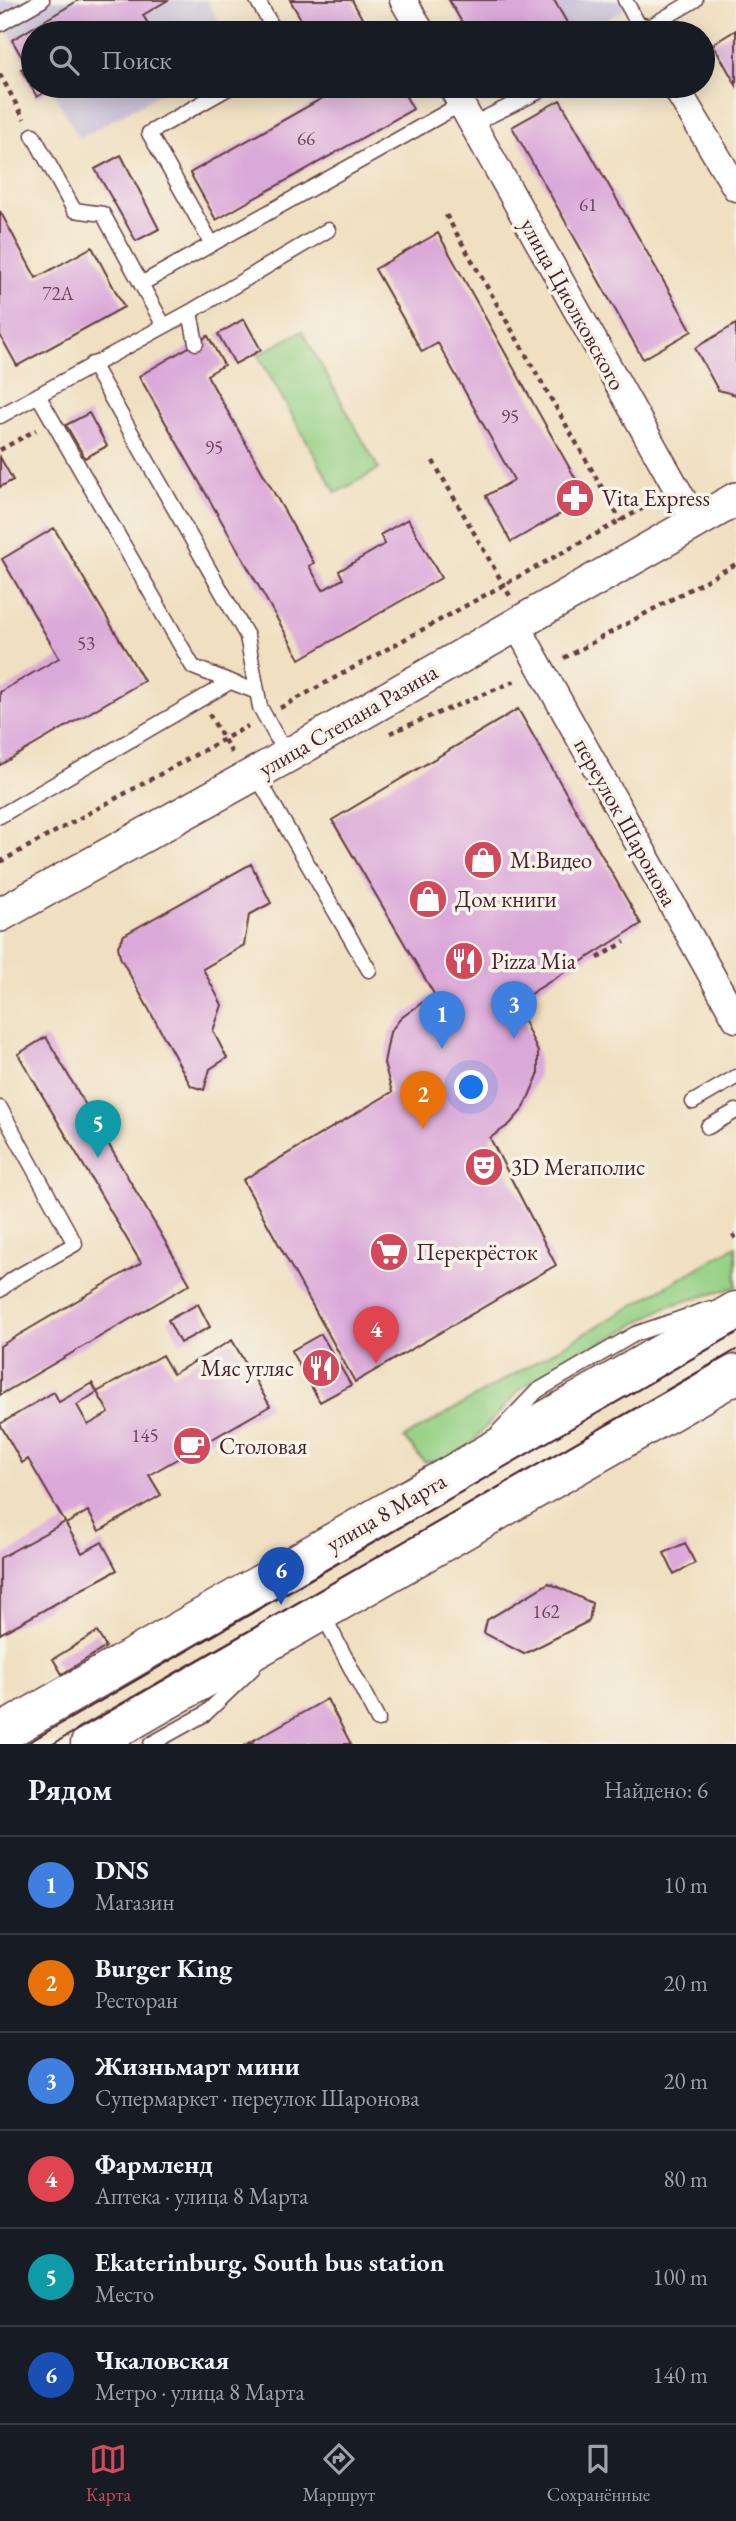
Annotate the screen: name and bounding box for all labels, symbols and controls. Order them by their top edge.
search box [21,21,715,98]
icon: search [45,41,83,79]
text: Поиск [101,43,172,77]
house number: 66 [297,126,315,151]
house number: 61 [579,192,597,217]
street label: улица Циолковского [513,213,633,395]
house number: 72А [42,281,75,306]
house number: 95 [501,404,519,429]
house number: 95 [205,435,223,460]
pharmacy icon: Vita Express [554,477,596,519]
place label: Vita Express [602,483,710,513]
house number: 53 [77,631,95,656]
street label: улица Степана Разина [253,656,444,784]
street label: переулок Шаронова [567,733,685,912]
shop icon: М.Видео [462,839,504,881]
place label: М.Видео [510,845,592,875]
shop icon: Дом книги [407,878,449,920]
place label: Дом книги [455,884,557,914]
restaurant icon: Pizza Mia [443,940,485,982]
place label: Pizza Mia [491,946,577,976]
pin: 3 [491,981,537,1039]
pin: 1 [419,991,465,1049]
your location [454,1070,488,1104]
pin: 2 [400,1071,446,1129]
pin: 5 [75,1100,121,1158]
theatre icon: 3D Мегаполис [463,1146,505,1188]
place label: 3D Мегаполис [511,1152,645,1182]
supermarket icon: Перекрёсток [368,1231,410,1273]
place label: Перекрёсток [416,1237,538,1267]
pin: 4 [353,1306,399,1364]
restaurant icon: Мяс угляс [300,1347,342,1389]
place label: Мяс угляс [201,1353,294,1383]
house number: 145 [131,1423,159,1448]
cafe icon: Столовая [171,1425,213,1467]
place label: Столовая [219,1431,307,1461]
street label: улица 8 Марта [321,1465,452,1558]
pin: 6 [258,1547,304,1605]
house number: 162 [532,1599,560,1624]
text: Рядом [28,1770,112,1809]
text: Найдено: 6 [604,1775,708,1805]
text: DNS [95,1853,149,1887]
text: 1 [45,1870,57,1900]
text: 10 m [663,1870,708,1900]
text: Магазин [95,1887,174,1917]
text: Burger King [95,1951,232,1985]
text: 2 [45,1968,57,1998]
text: 20 m [663,1968,708,1998]
text: Ресторан [95,1985,178,2015]
text: Жизньмарт мини [95,2049,300,2083]
text: 3 [45,2066,57,2096]
text: 20 m [663,2066,708,2096]
text: Супермаркет · переулок Шаронова [95,2083,419,2113]
text: Фармленд [95,2147,213,2181]
text: 4 [45,2164,57,2194]
text: 80 m [663,2164,708,2194]
text: Аптека · улица 8 Марта [95,2181,308,2211]
text: Ekaterinburg. South bus station [95,2245,444,2279]
text: 5 [45,2262,57,2292]
text: 100 m [652,2262,708,2292]
text: Место [95,2279,154,2309]
text: Чкаловская [95,2343,229,2377]
text: 6 [45,2360,57,2390]
text: 140 m [652,2360,708,2390]
text: Метро · улица 8 Марта [95,2377,305,2407]
tab: Карта [86,2440,131,2507]
tab: Маршрут [302,2440,375,2507]
tab: Сохранённые [547,2440,650,2507]

